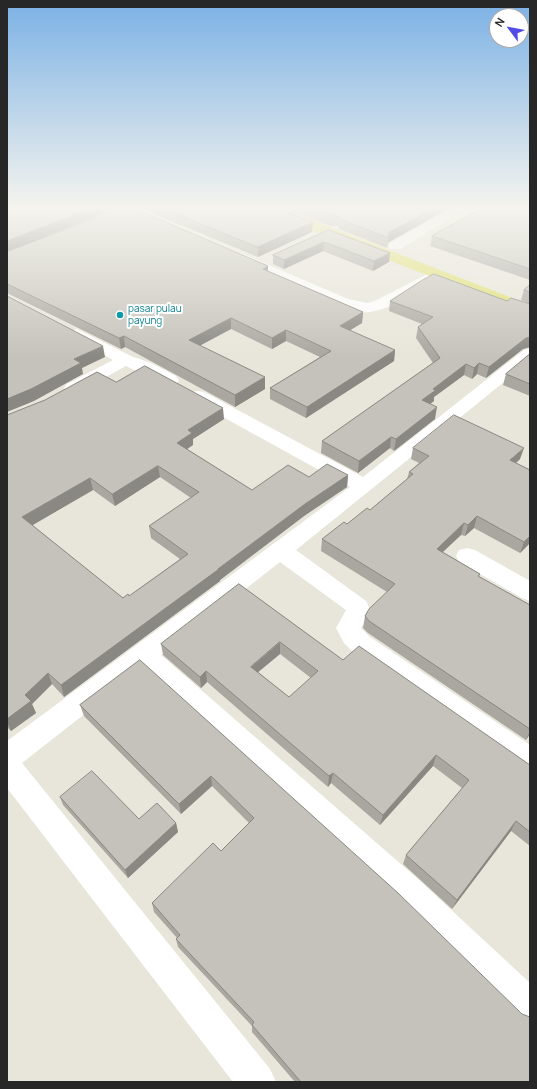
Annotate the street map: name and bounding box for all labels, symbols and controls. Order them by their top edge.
north arrow [489,8,529,48]
text: N [491,15,508,29]
place label: pasar pulau payung [128,303,182,326]
marker: pasar pulau payung [115,310,125,320]

